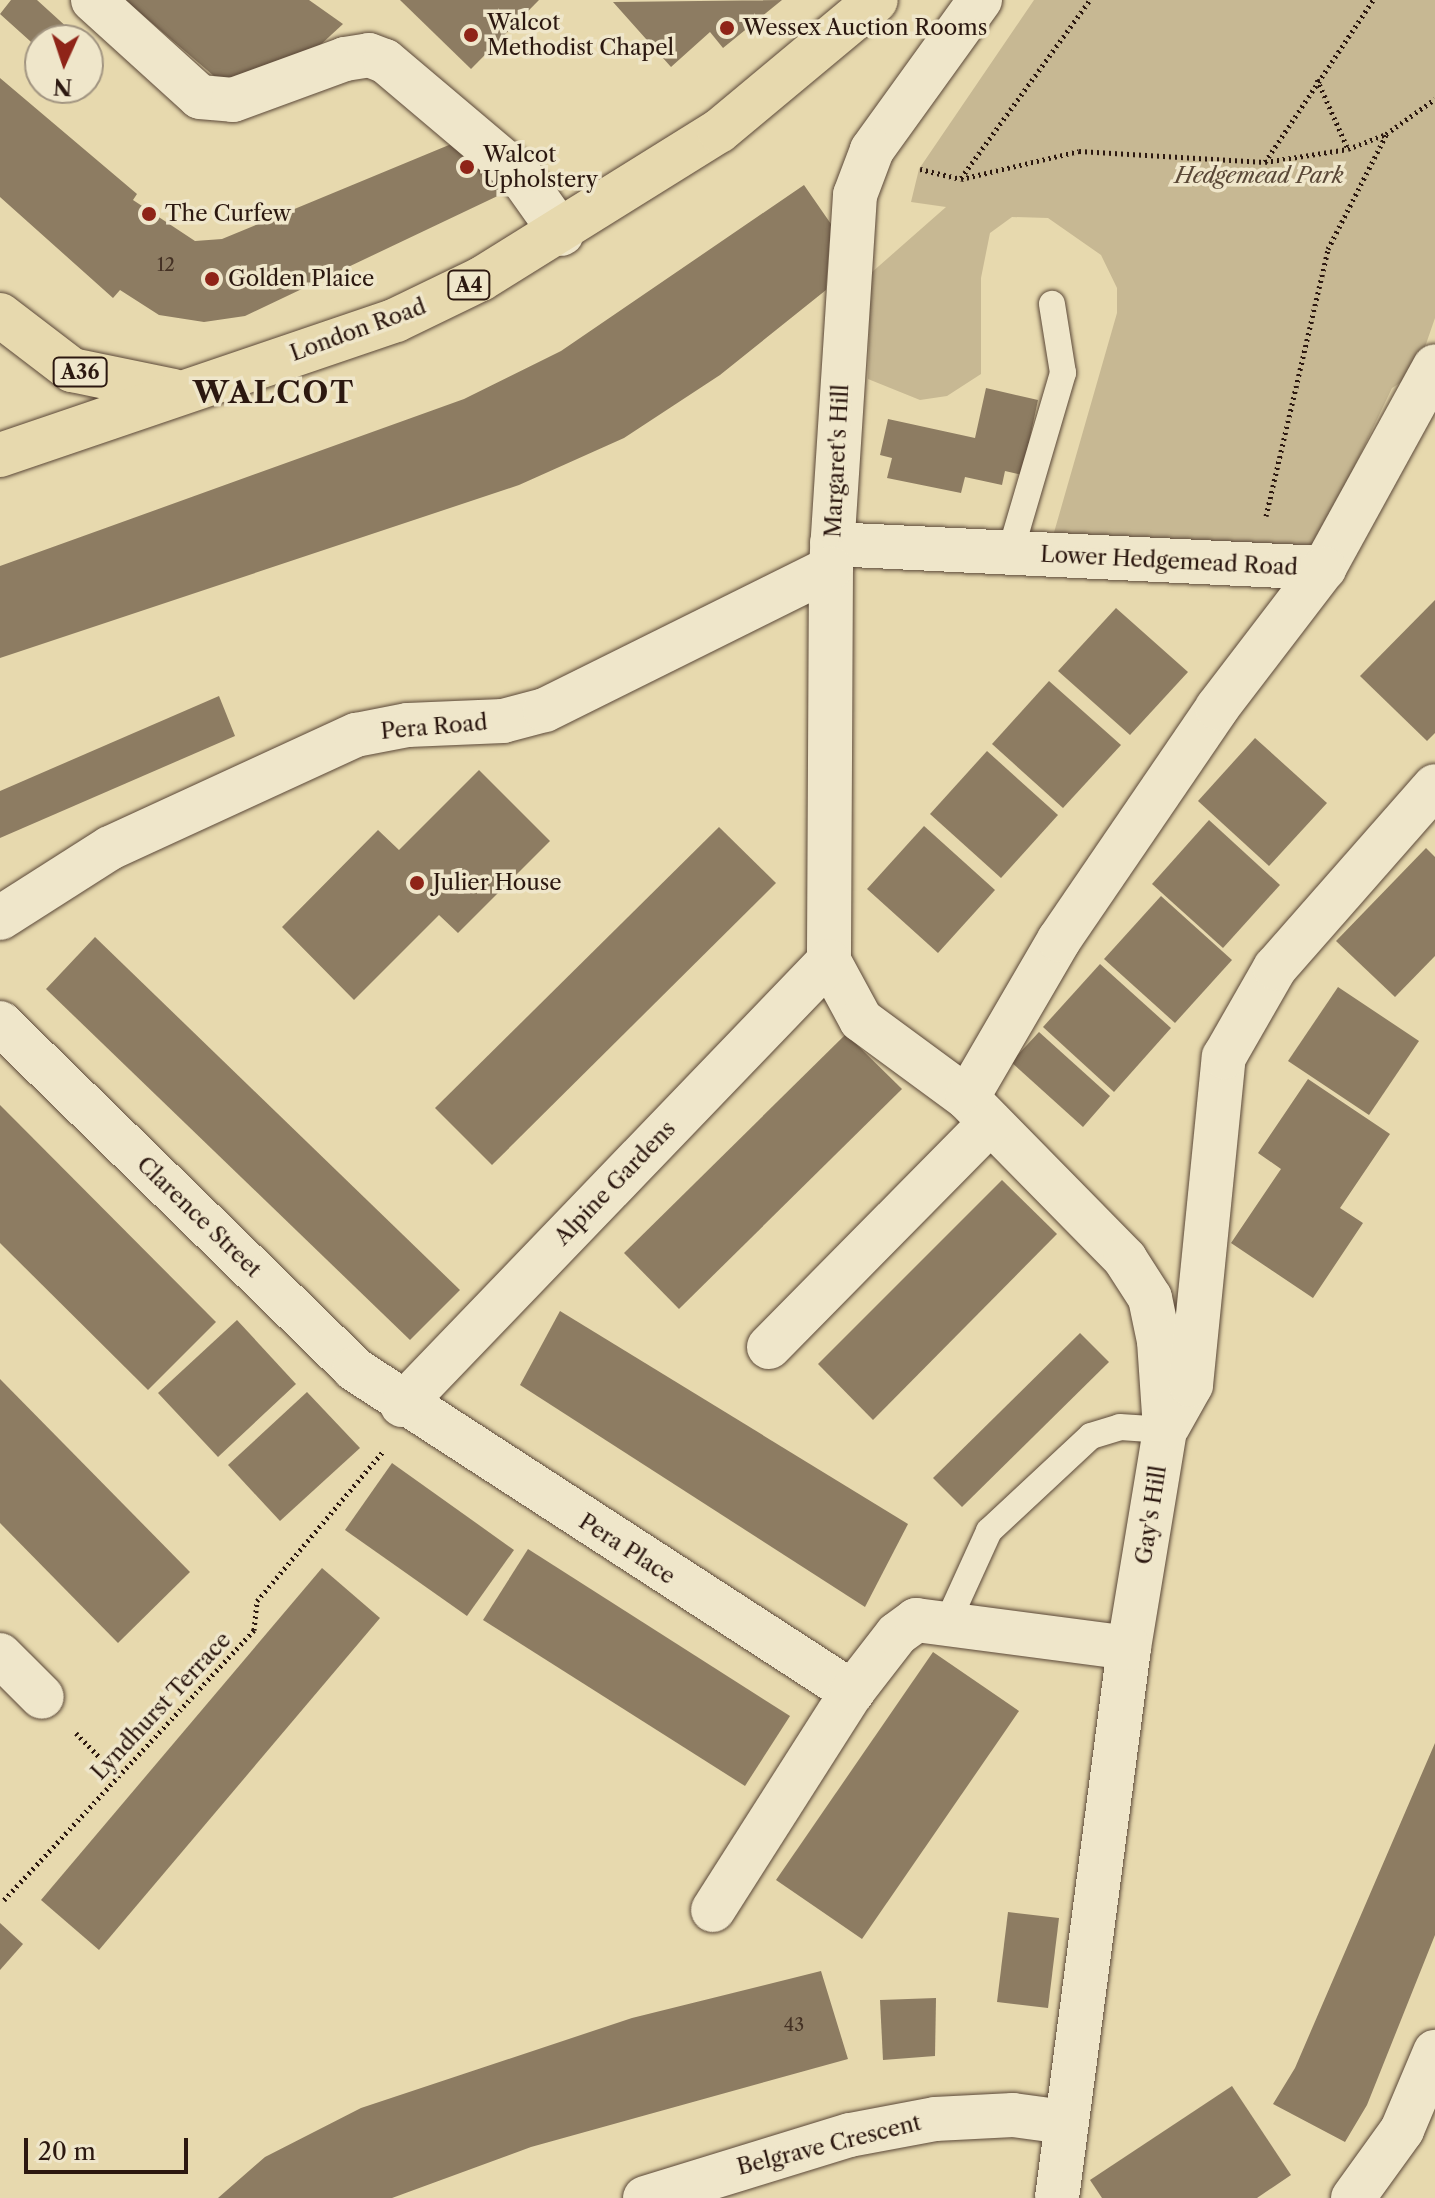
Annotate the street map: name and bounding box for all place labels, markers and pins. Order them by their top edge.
place label: Walcot Methodist Chapel [487,9,674,60]
place label: Wessex Auction Rooms [743,15,988,41]
marker: Wessex Auction Rooms [718,19,736,37]
marker: Walcot Methodist Chapel [462,26,480,44]
place label: Walcot Upholstery [483,141,598,192]
marker: Walcot Upholstery [458,158,476,176]
place label: The Curfew [165,201,291,227]
marker: The Curfew [140,205,158,223]
place label: Golden Plaice [228,266,374,292]
marker: Golden Plaice [203,270,221,288]
place label: Julier House [433,870,562,896]
marker: Julier House [408,874,426,892]

